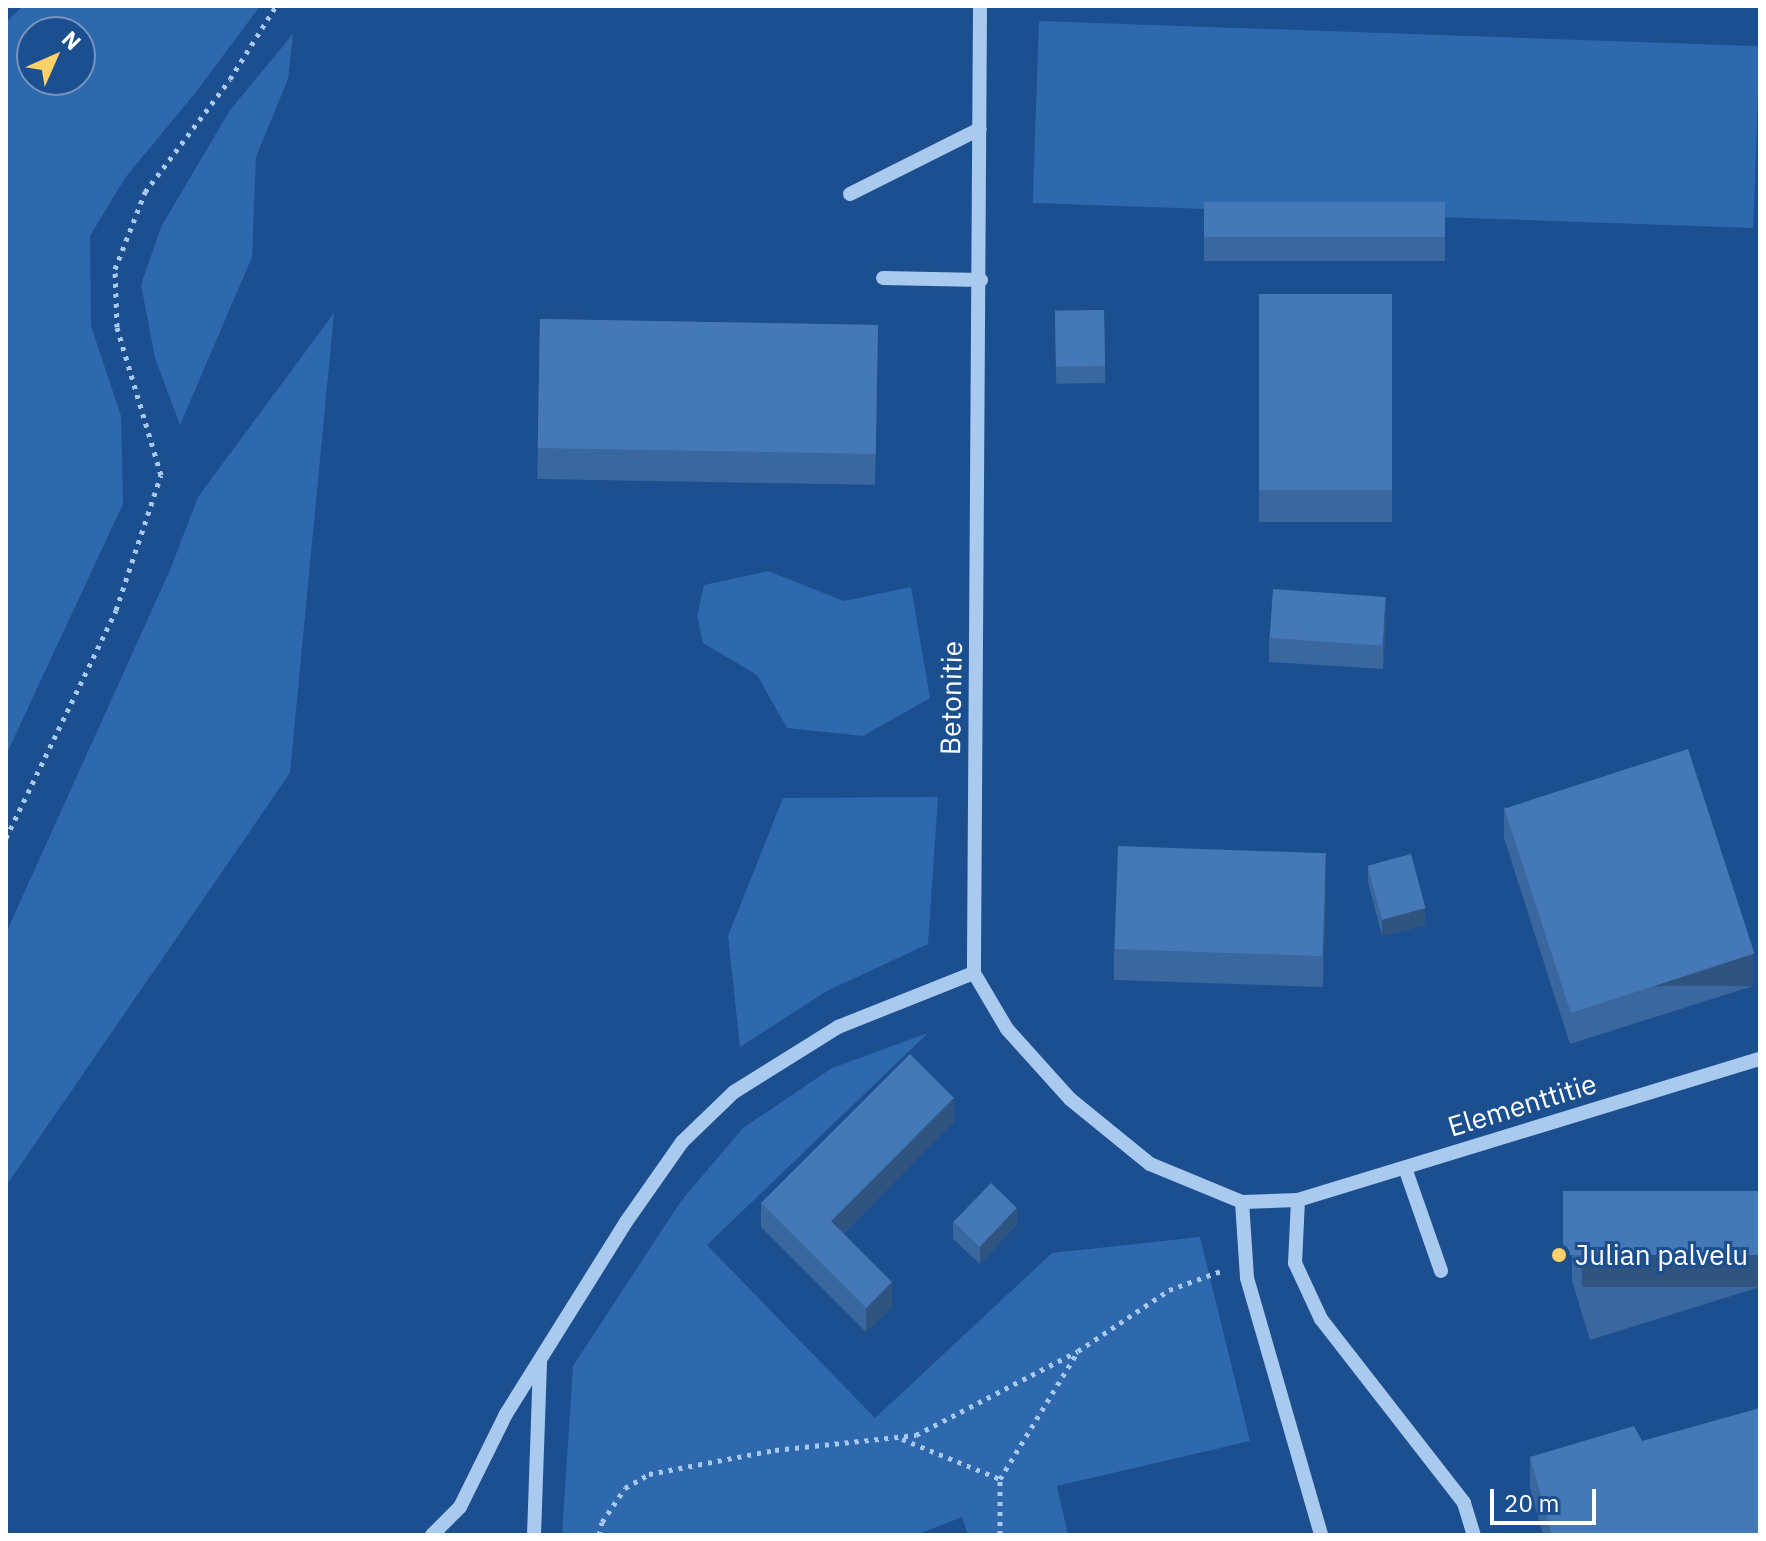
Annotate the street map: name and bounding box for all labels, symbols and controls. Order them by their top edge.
north arrow [16,16,96,96]
text: N [56,24,88,56]
street label: Betonitie [933,641,969,755]
street label: Elementtitie [1444,1066,1600,1144]
place label: Julian palvelu [1575,1238,1748,1272]
marker: Julian palvelu [1550,1246,1568,1264]
scale bar [1494,1473,1600,1523]
text: 20 m [1504,1487,1559,1519]

